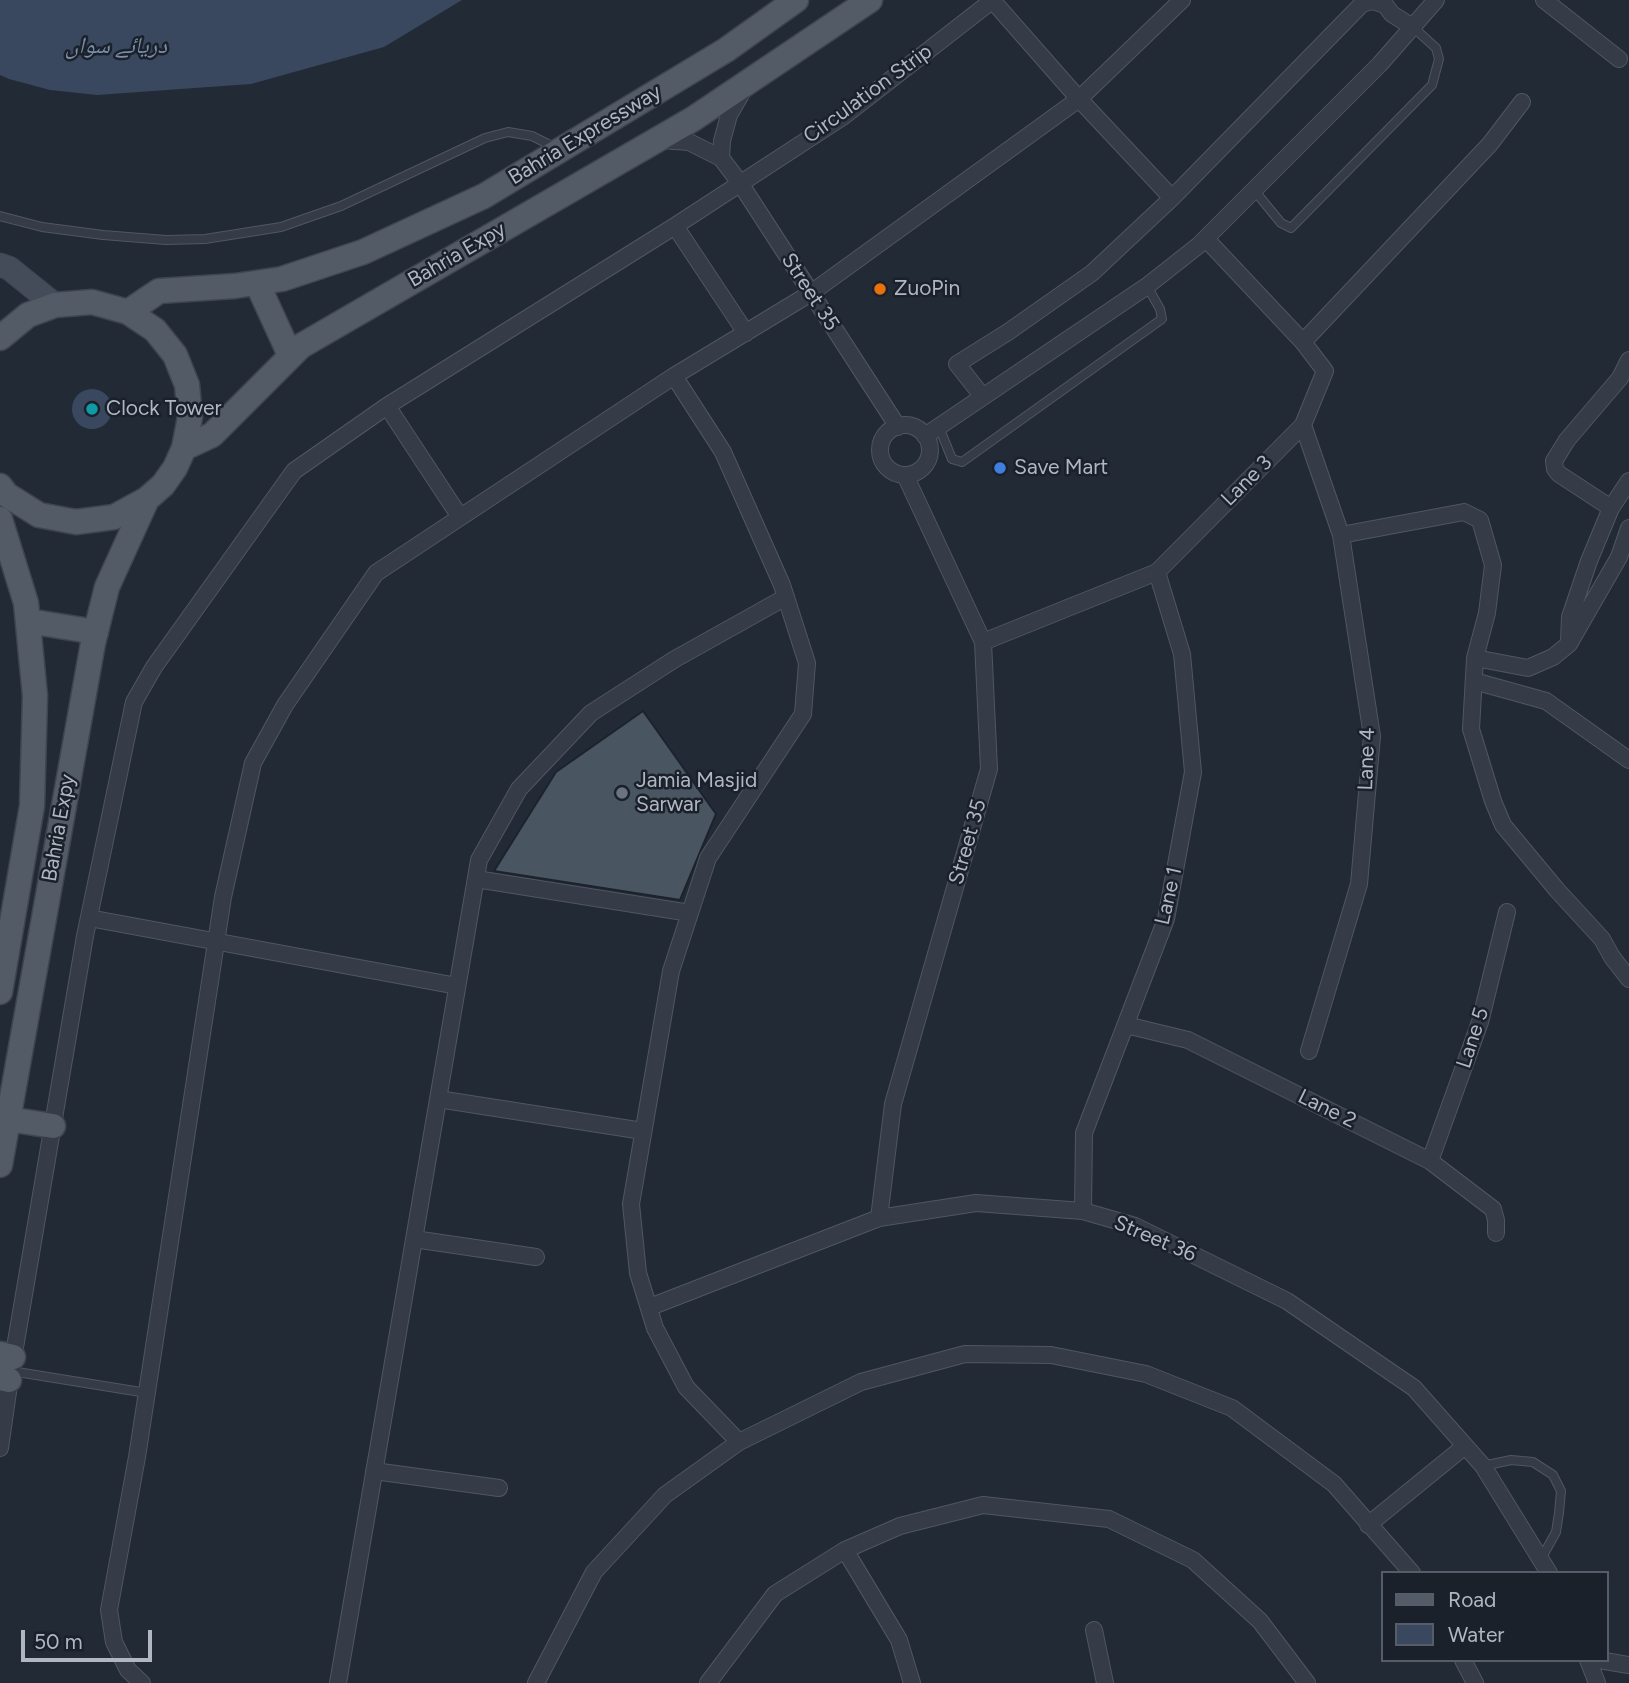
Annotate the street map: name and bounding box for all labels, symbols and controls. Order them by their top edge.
water label: دریائے سواں [65,32,167,60]
street label: Circulation Strip [799,39,937,149]
street label: Bahria Expressway [504,79,666,191]
street label: Bahria Expy [404,217,510,293]
street label: Street 35 [776,248,844,336]
place label: ZuoPin [894,276,960,302]
marker: ZuoPin [872,281,888,297]
place label: Clock Tower [106,396,222,422]
marker: Clock Tower [84,401,100,417]
street label: Lane 3 [1216,450,1278,512]
place label: Save Mart [1014,455,1108,481]
marker: Save Mart [992,460,1008,476]
street label: Lane 4 [1353,727,1381,791]
place label: Jamia Masjid Sarwar [636,768,757,818]
street label: Bahria Expy [37,772,81,884]
marker: Jamia Masjid Sarwar [614,785,630,801]
street label: Street 35 [944,796,992,888]
street label: Lane 1 [1150,865,1188,927]
street label: Lane 5 [1451,1005,1495,1071]
street label: Lane 2 [1294,1084,1360,1134]
street label: Street 36 [1110,1210,1200,1268]
legend [1380,1571,1608,1662]
text: Road [1448,1587,1496,1612]
scale bar [24,1616,156,1660]
text: Water [1448,1622,1504,1647]
text: 50 m [34,1629,83,1654]

